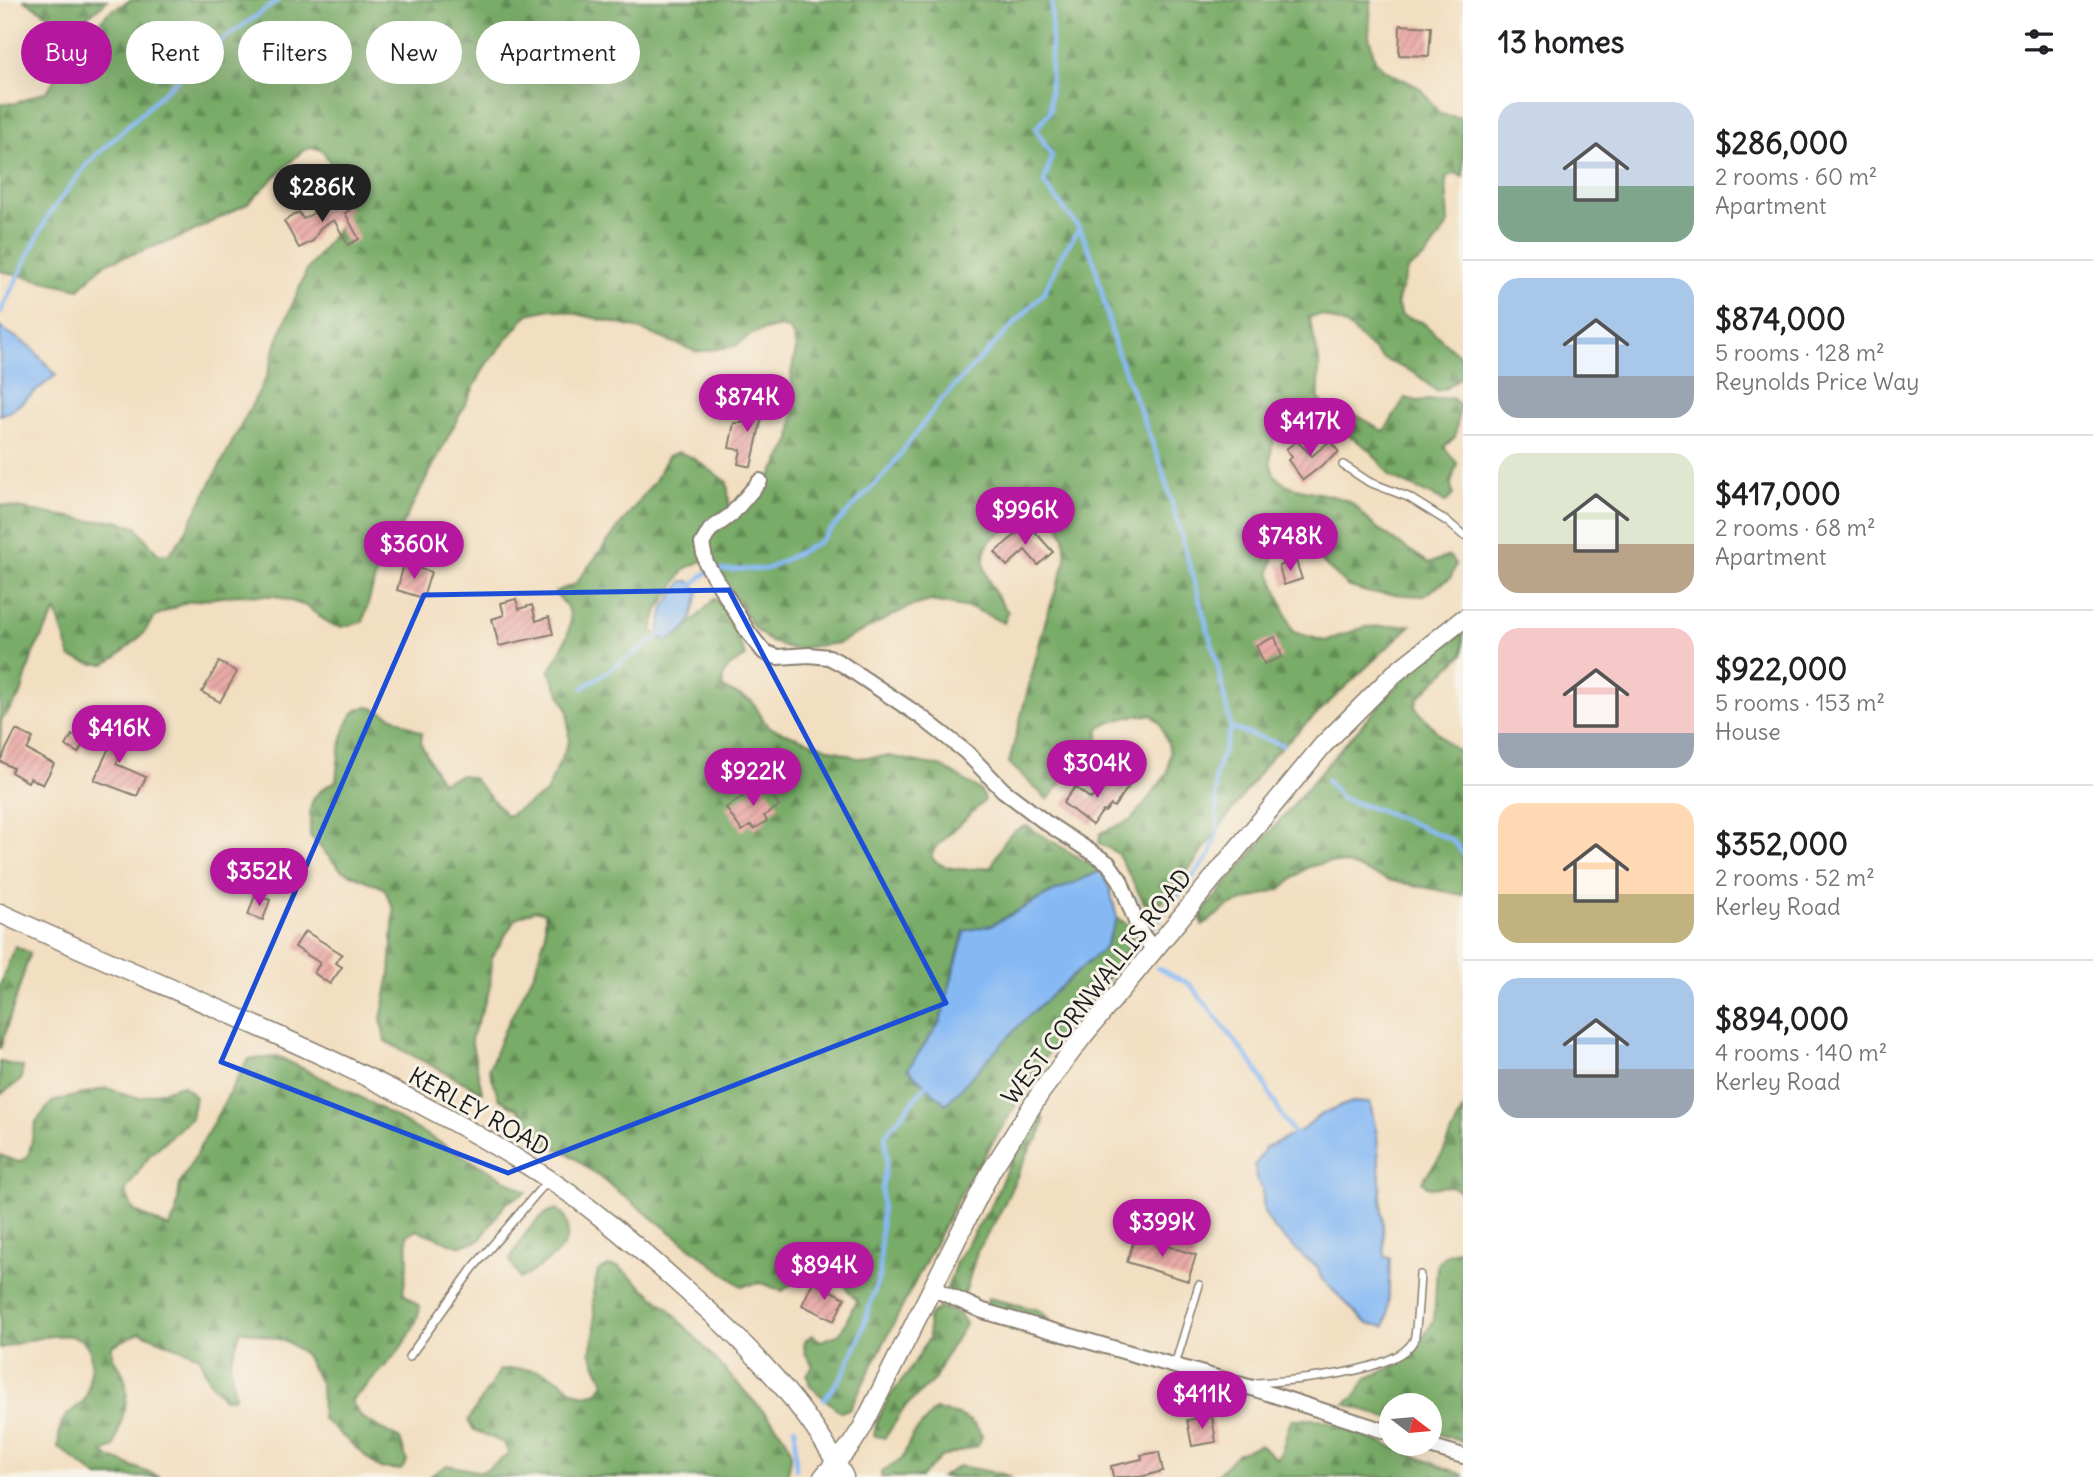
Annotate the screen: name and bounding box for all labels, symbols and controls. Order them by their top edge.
chip: Buy [21,21,112,84]
chip: Rent [126,21,224,84]
chip: Filters [238,21,352,84]
chip: New [366,21,462,84]
chip: Apartment [476,21,640,84]
text: 13 homes [1498,23,1624,61]
icon: filters [2020,23,2058,61]
text: $286,000 [1715,124,1848,162]
icon: home [1554,130,1638,214]
text: 2 rooms · 60 m² [1715,162,1877,191]
pin: $286K [273,164,371,224]
text: $286K [289,172,355,201]
text: Apartment [1715,191,1827,220]
text: $874,000 [1715,300,1846,338]
icon: home [1554,306,1638,390]
text: 5 rooms · 128 m² [1715,338,1885,367]
text: Reynolds Price Way [1715,367,1919,396]
pin: $874K [698,374,796,434]
text: $874K [715,382,779,411]
pin: $417K [1261,398,1359,458]
text: $417K [1280,406,1340,435]
text: $417,000 [1715,475,1841,513]
icon: home [1554,481,1638,565]
pin: $996K [976,488,1074,547]
text: $996K [992,495,1058,524]
text: 2 rooms · 68 m² [1715,513,1876,542]
pin: $748K [1241,514,1339,573]
text: $748K [1258,521,1322,550]
pin: $360K [365,522,463,581]
text: $360K [380,529,448,558]
text: Apartment [1715,542,1827,571]
text: $922,000 [1715,650,1847,688]
icon: home [1554,656,1638,740]
text: 5 rooms · 153 m² [1715,688,1885,717]
pin: $416K [70,706,168,765]
text: $416K [88,713,150,742]
text: House [1715,717,1781,746]
pin: $304K [1048,740,1146,800]
pin: $922K [704,748,802,808]
text: $304K [1063,748,1131,777]
text: $922K [720,756,786,785]
text: $352,000 [1715,825,1848,863]
icon: home [1554,831,1638,915]
pin: $352K [210,848,308,908]
text: $352K [226,856,292,885]
street label: WEST CORNWALLIS ROAD [995,862,1198,1110]
text: 2 rooms · 52 m² [1715,863,1875,892]
text: Kerley Road [1715,892,1840,921]
text: $894,000 [1715,1000,1849,1038]
icon: home [1554,1006,1638,1090]
text: 4 rooms · 140 m² [1715,1038,1887,1067]
street label: KERLEY ROAD [404,1060,555,1162]
text: Kerley Road [1715,1067,1840,1096]
pin: $399K [1113,1200,1211,1259]
text: $399K [1129,1207,1195,1236]
pin: $894K [775,1242,873,1302]
text: $894K [791,1250,857,1279]
pin: $411K [1153,1372,1251,1431]
text: $411K [1173,1379,1231,1408]
north arrow [1379,1393,1442,1456]
map controls [1379,1393,1442,1456]

